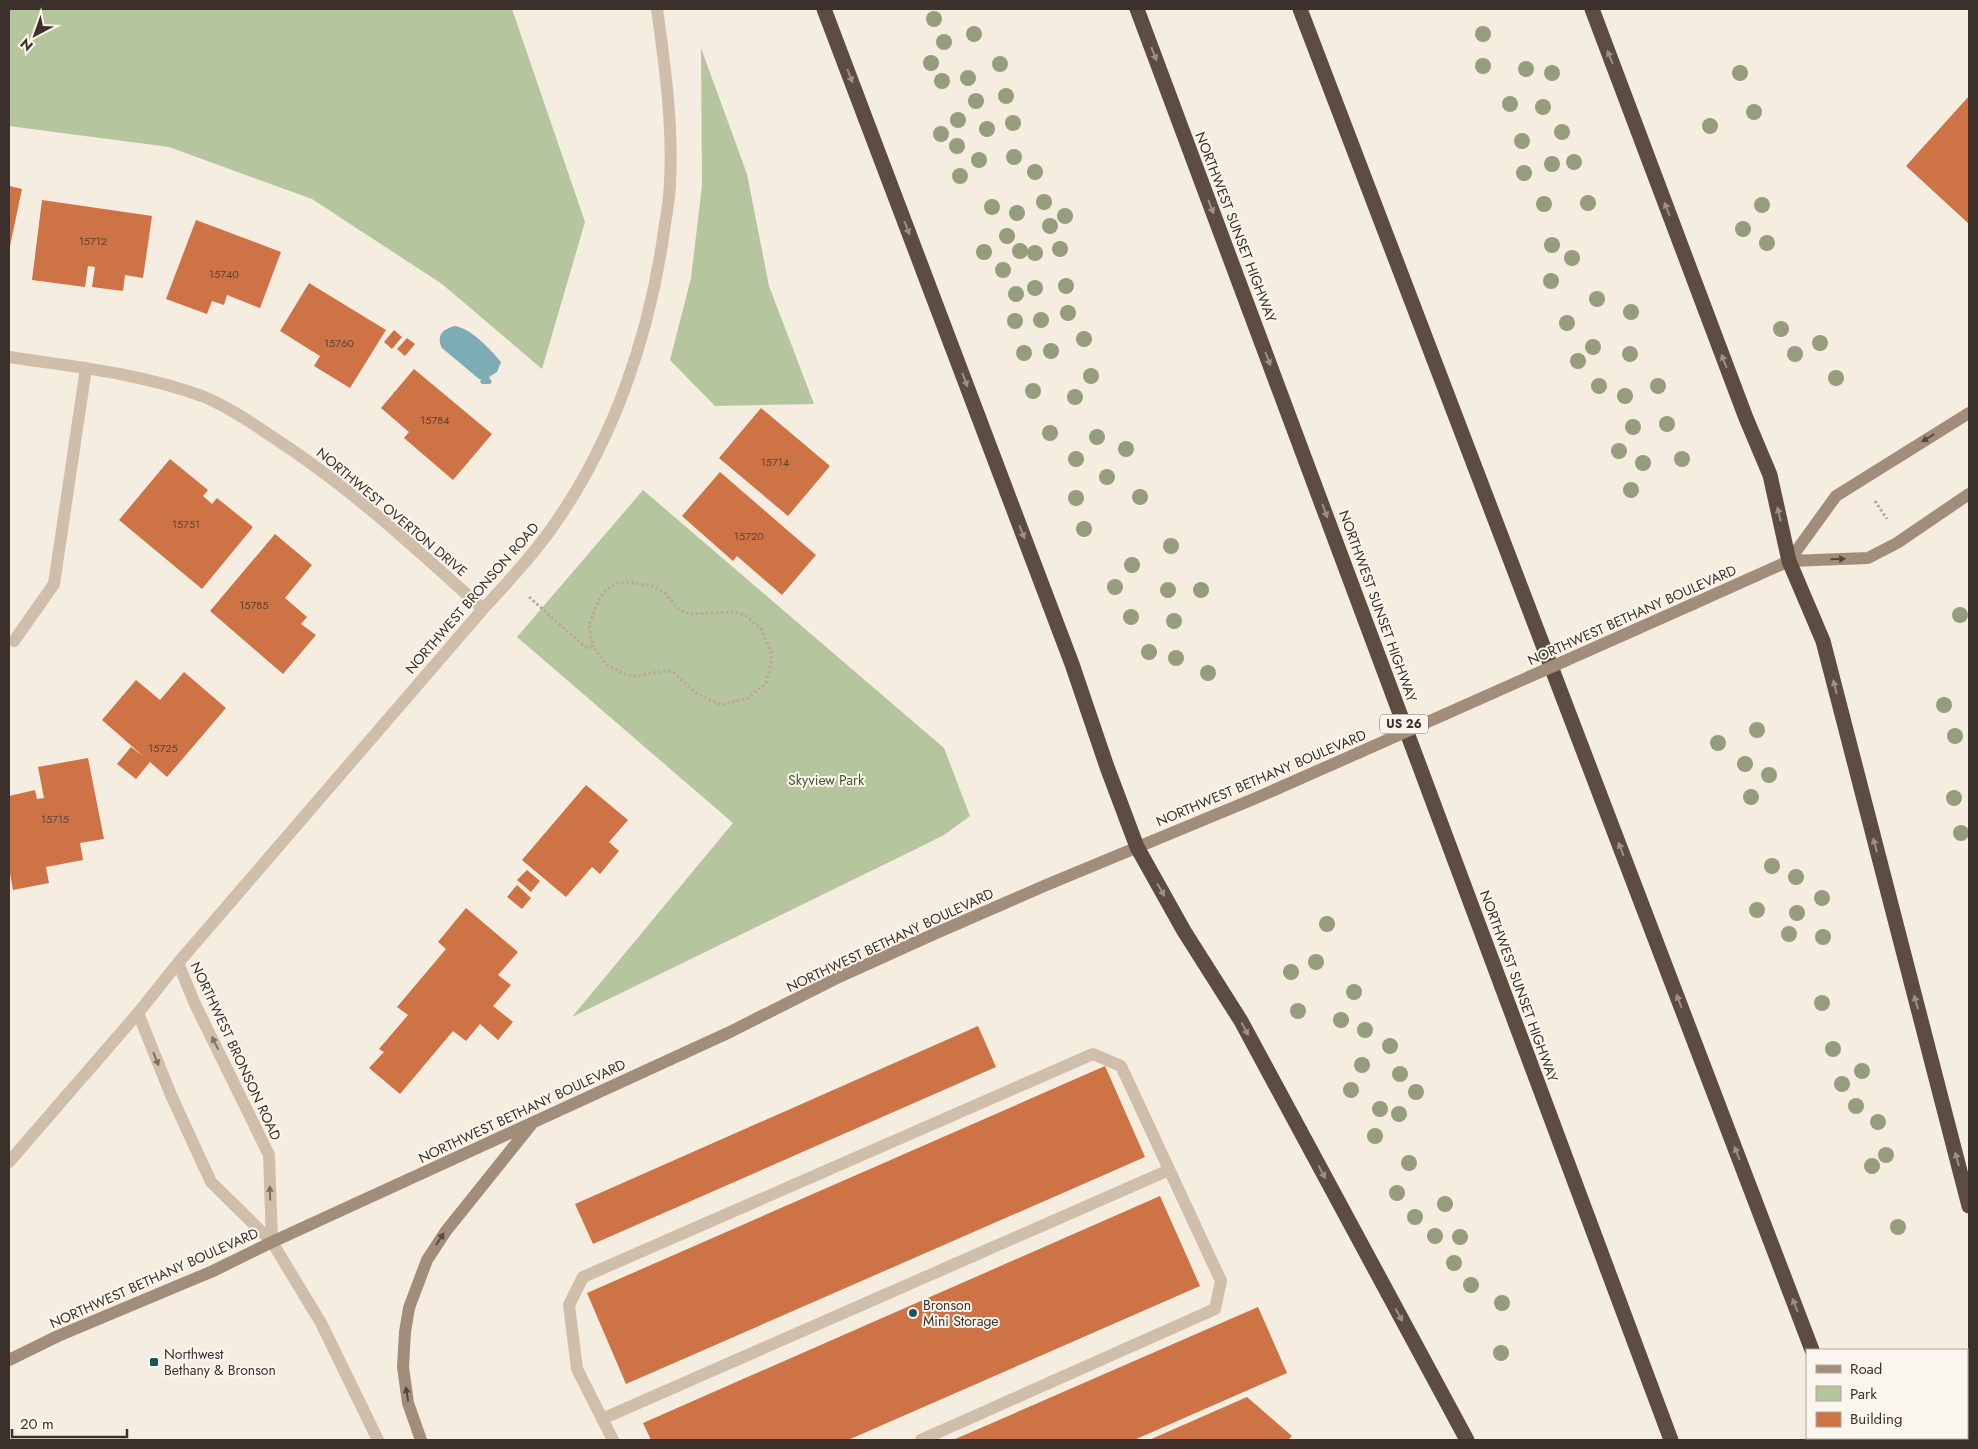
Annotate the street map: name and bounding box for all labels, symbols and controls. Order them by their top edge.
north arrow [10,10,60,60]
text: N [16,34,37,56]
one-way arrow [1151,47,1158,62]
one-way arrow [1606,49,1613,64]
one-way arrow [846,69,854,84]
street label: NORTHWEST SUNSET HIGHWAY [1190,129,1282,325]
one-way arrow [1208,199,1215,214]
one-way arrow [1663,201,1670,216]
one-way arrow [903,221,911,236]
house number: 15712 [79,233,107,249]
house number: 15740 [209,266,239,282]
house number: 15760 [324,335,354,351]
one-way arrow [1265,351,1272,366]
one-way arrow [1720,354,1728,368]
one-way arrow [961,373,969,388]
house number: 15784 [420,412,450,428]
one-way arrow [1921,434,1935,443]
street label: NORTHWEST OVERTON DRIVE [312,443,472,581]
house number: 15714 [761,454,790,470]
one-way arrow [1321,504,1329,519]
one-way arrow [1775,506,1783,521]
street label: NORTHWEST SUNSET HIGHWAY [1334,507,1422,705]
house number: 15751 [172,516,200,532]
street label: NORTHWEST BRONSON ROAD [401,518,543,678]
one-way arrow [1018,525,1026,540]
house number: 15720 [734,528,764,544]
one-way arrow [1830,555,1846,563]
street label: NORTHWEST BETHANY BOULEVARD [1524,560,1740,670]
house number: 15785 [239,597,269,613]
one-way arrow [1831,680,1839,695]
road number: US 26 [1380,714,1428,734]
street label: NORTHWEST BETHANY BOULEVARD [1153,725,1369,831]
house number: 15725 [148,740,178,756]
park label: Skyview Park [788,770,865,790]
house number: 15715 [41,811,69,827]
one-way arrow [1871,837,1879,852]
one-way arrow [1617,841,1625,856]
one-way arrow [1157,882,1165,897]
street label: NORTHWEST BETHANY BOULEVARD [783,883,997,997]
street label: NORTHWEST SUNSET HIGHWAY [1475,887,1563,1085]
street label: NORTHWEST BRONSON ROAD [186,959,286,1143]
one-way arrow [1675,993,1683,1008]
one-way arrow [1912,994,1920,1010]
one-way arrow [1241,1021,1249,1036]
one-way arrow [211,1036,219,1050]
one-way arrow [152,1051,160,1066]
street label: NORTHWEST BETHANY BOULEVARD [415,1054,629,1168]
one-way arrow [1733,1145,1741,1160]
one-way arrow [1953,1152,1961,1167]
one-way arrow [1318,1164,1326,1179]
one-way arrow [266,1185,274,1201]
street label: NORTHWEST BETHANY BOULEVARD [46,1223,262,1333]
one-way arrow [436,1233,445,1246]
place label: Bronson Mini Storage [923,1295,999,1331]
one-way arrow [1791,1297,1799,1312]
marker: Bronson Mini Storage [907,1307,919,1319]
one-way arrow [1395,1308,1404,1321]
place label: Northwest Bethany & Bronson [164,1344,276,1380]
legend [1806,1349,1968,1439]
marker: Northwest Bethany & Bronson [148,1356,160,1368]
text: Road [1850,1358,1882,1380]
text: Park [1850,1383,1877,1405]
one-way arrow [403,1385,411,1401]
scale bar [12,1406,128,1438]
text: Building [1850,1408,1902,1430]
text: 20 m [20,1413,54,1435]

